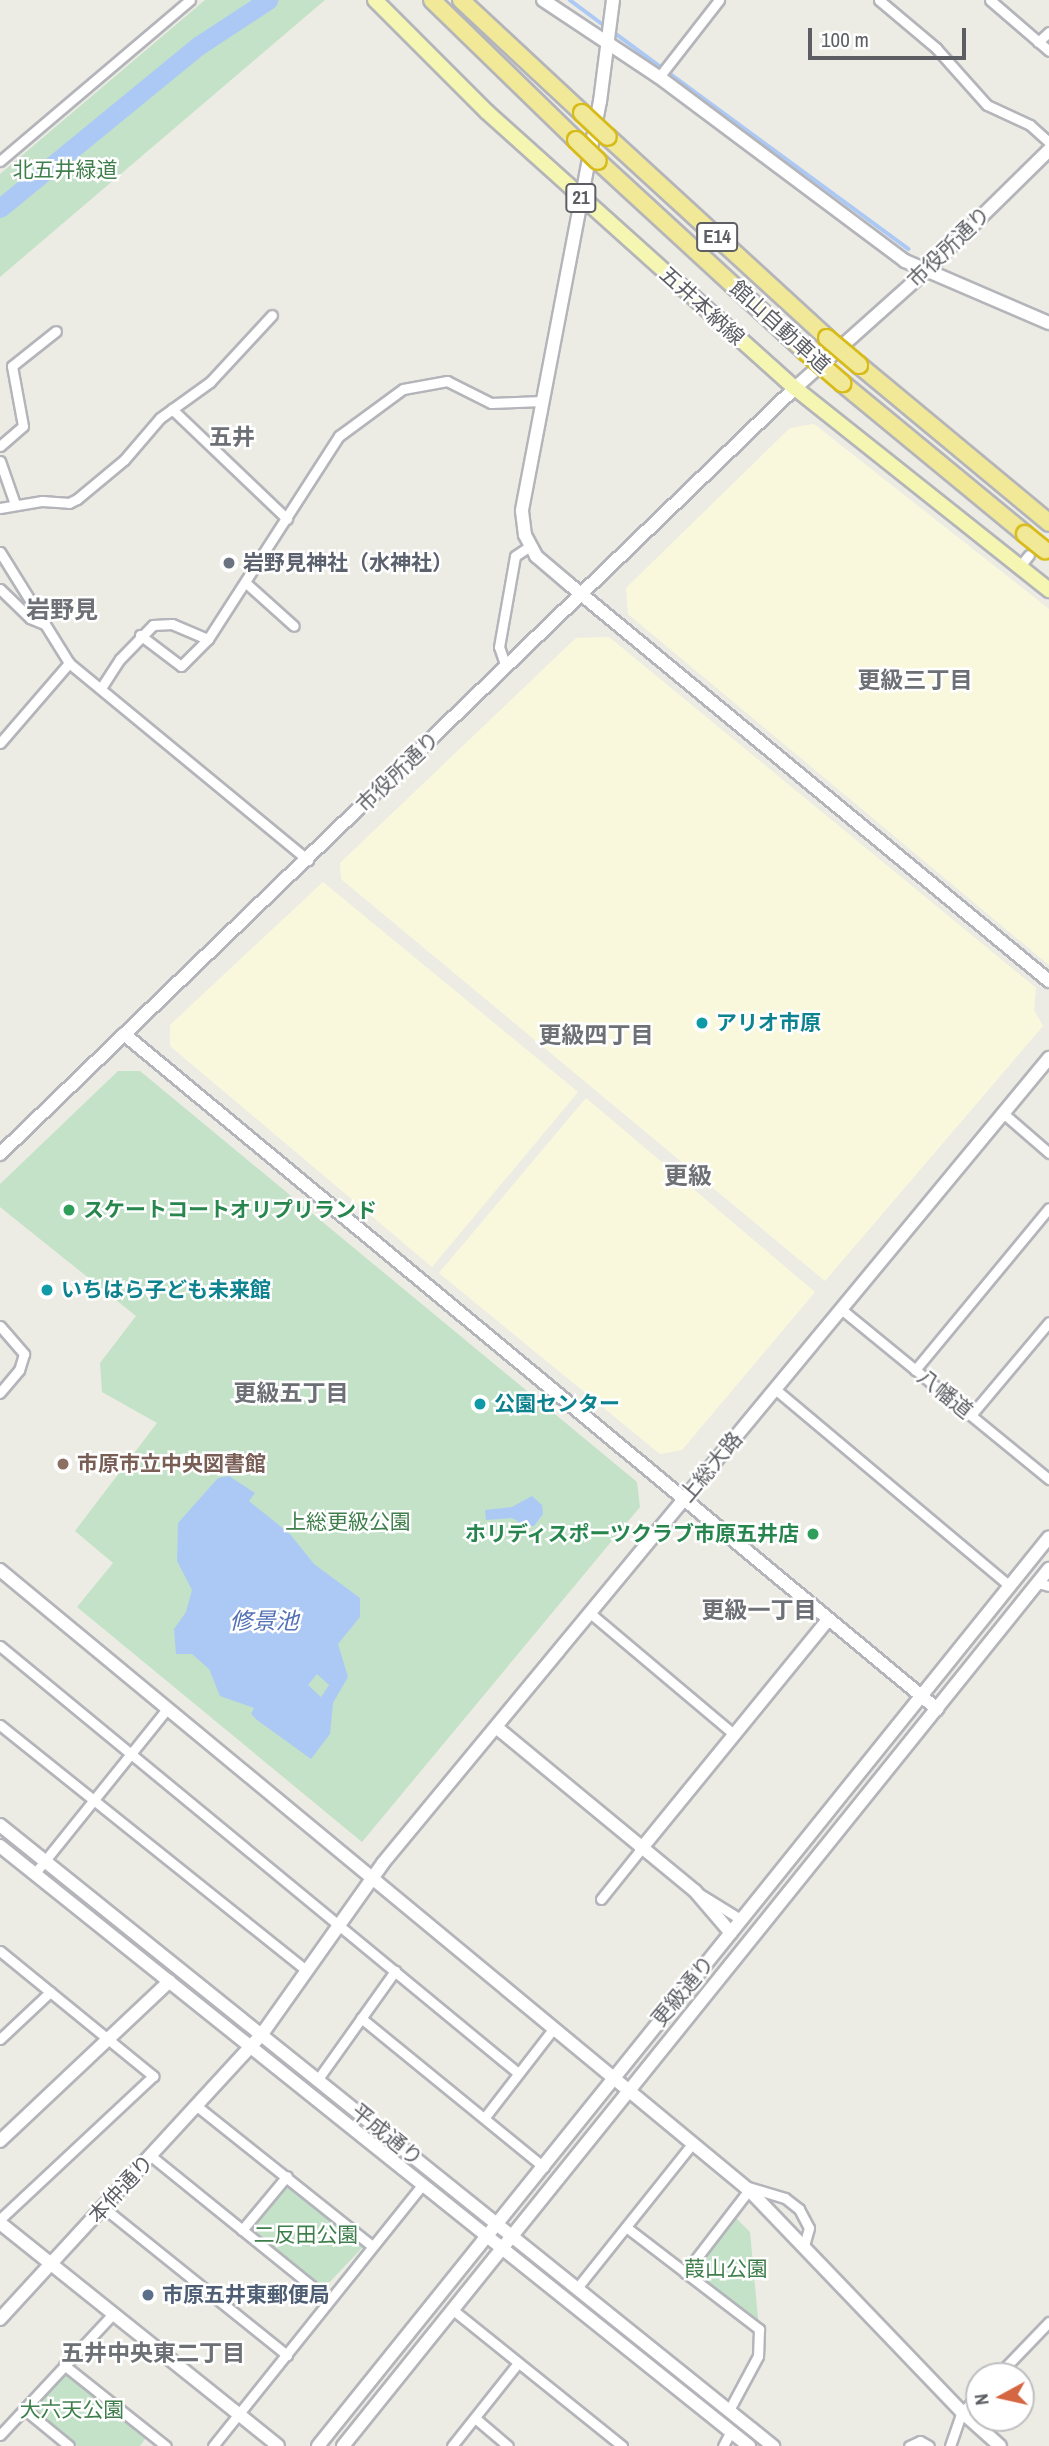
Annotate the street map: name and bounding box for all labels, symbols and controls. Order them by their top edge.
scale bar [811,14,968,58]
text: 100 m [821,25,869,54]
park label: 北五井緑道 [13,157,117,183]
road number: 21 [565,182,597,214]
street label: 市役所通り [902,201,996,293]
road number: E14 [696,221,738,252]
street label: 五井本納線 [655,262,749,350]
street label: 館山自動車道 [725,275,835,379]
district label: 五井 [209,423,255,451]
place label: 岩野見神社（水神社） [243,550,453,576]
marker: 岩野見神社（水神社） [221,555,237,571]
district label: 岩野見 [26,596,98,624]
district label: 更級三丁目 [858,666,972,694]
street label: 市役所通り [351,726,445,818]
place label: アリオ市原 [716,1010,821,1036]
marker: アリオ市原 [694,1015,710,1031]
district label: 更級四丁目 [539,1021,653,1049]
district label: 更級 [664,1162,712,1190]
place label: スケートコートオリプリランド [83,1197,377,1223]
marker: スケートコートオリプリランド [61,1202,77,1218]
place label: いちはら子ども未来館 [61,1277,271,1303]
marker: いちはら子ども未来館 [39,1282,55,1298]
street label: 八幡道 [913,1364,977,1424]
district label: 更級五丁目 [234,1379,348,1407]
place label: 公園センター [494,1391,620,1417]
marker: 公園センター [472,1396,488,1412]
street label: 上総大路 [674,1427,748,1507]
place label: 市原市立中央図書館 [77,1451,266,1477]
marker: 市原市立中央図書館 [55,1456,71,1472]
park label: 上総更級公園 [285,1509,411,1535]
place label: ホリディスポーツクラブ市原五井店 [463,1521,799,1547]
marker: ホリディスポーツクラブ市原五井店 [805,1526,821,1542]
district label: 更級一丁目 [702,1596,816,1624]
water label: 修景池 [230,1607,298,1635]
street label: 更級通り [646,1951,720,2031]
street label: 平成通り [346,2099,428,2171]
street label: 本仲通り [83,2150,159,2228]
park label: 二反田公園 [254,2222,358,2248]
park label: 葭山公園 [684,2256,768,2282]
place label: 市原五井東郵便局 [162,2282,330,2308]
marker: 市原五井東郵便局 [140,2287,156,2303]
district label: 五井中央東二丁目 [61,2339,245,2367]
north arrow [965,2362,1035,2432]
text: N [968,2392,995,2407]
park label: 大六天公園 [20,2397,124,2423]

